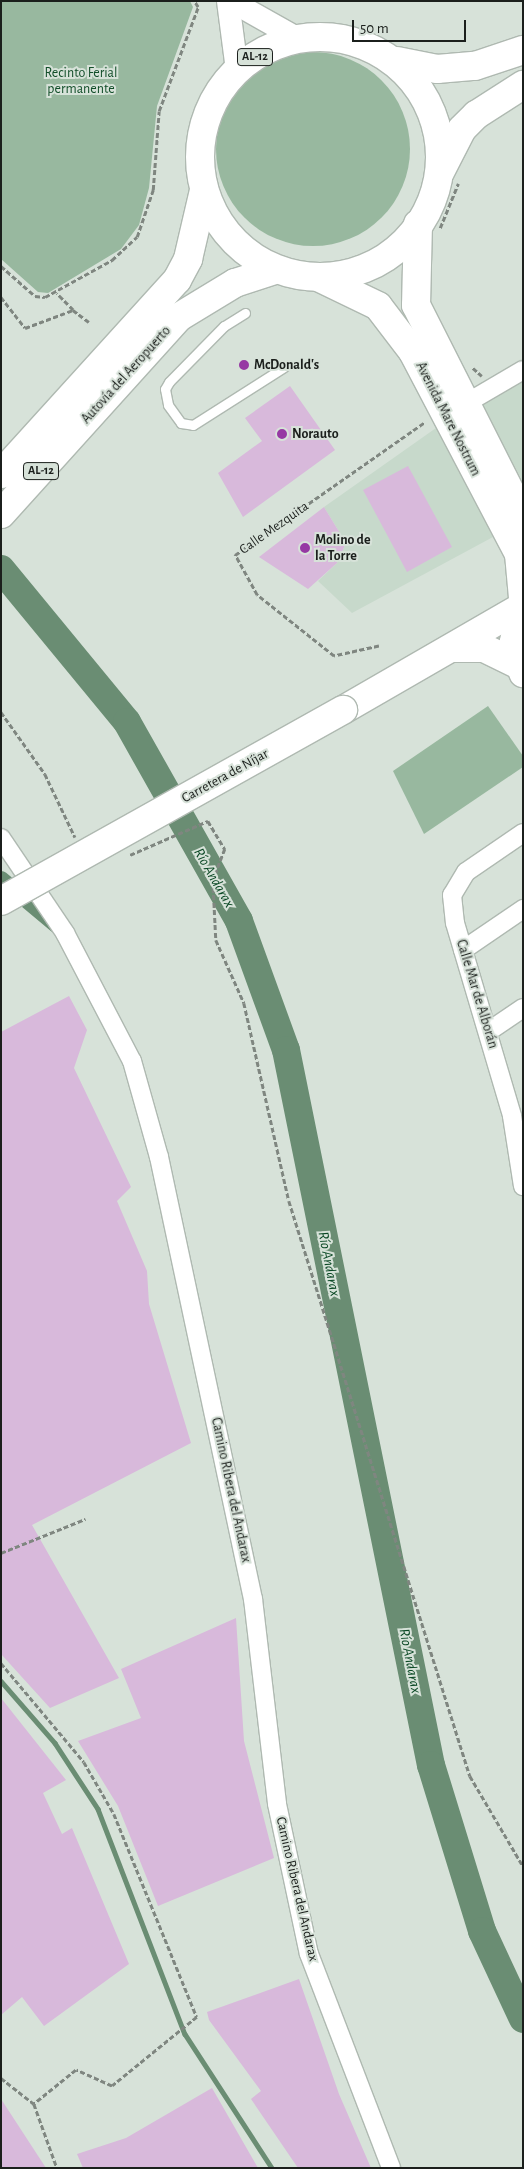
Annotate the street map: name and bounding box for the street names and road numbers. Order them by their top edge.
road number: AL-12 [236,48,274,66]
street label: Autovía del Aeropuerto [78,323,174,427]
street label: Avenida Mare Nostrum [412,359,484,479]
road number: AL-12 [22,462,60,481]
street label: Calle Mezquita [236,498,312,558]
street label: Carretera de Níjar [179,745,271,807]
street label: Calle Mar de Alborán [452,938,502,1050]
street label: Camino Ribera del Andarax [207,1416,255,1564]
street label: Camino Ribera del Andarax [272,1815,322,1963]

